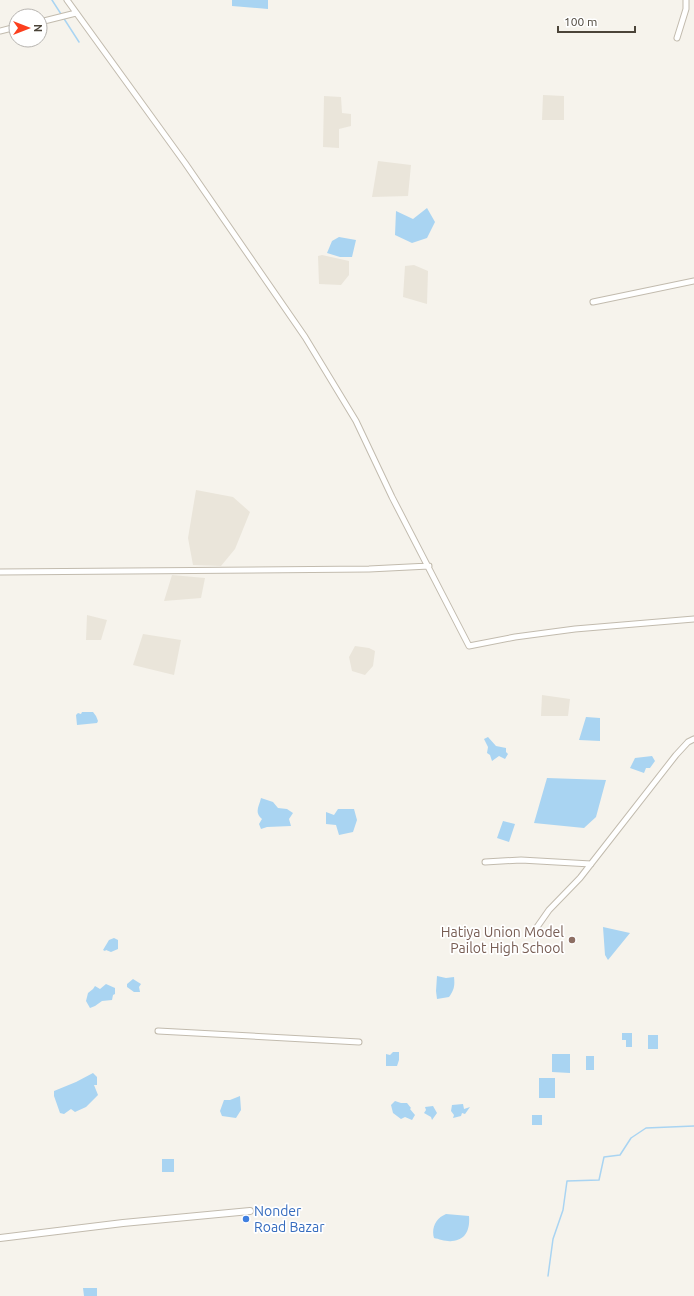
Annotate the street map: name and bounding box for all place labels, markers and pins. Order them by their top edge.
place label: Hatiya Union Model Pailot High School [441,924,564,956]
marker: Hatiya Union Model Pailot High School [567,935,577,945]
place label: Nonder Road Bazar [254,1203,325,1235]
marker: Nonder Road Bazar [241,1214,251,1224]

